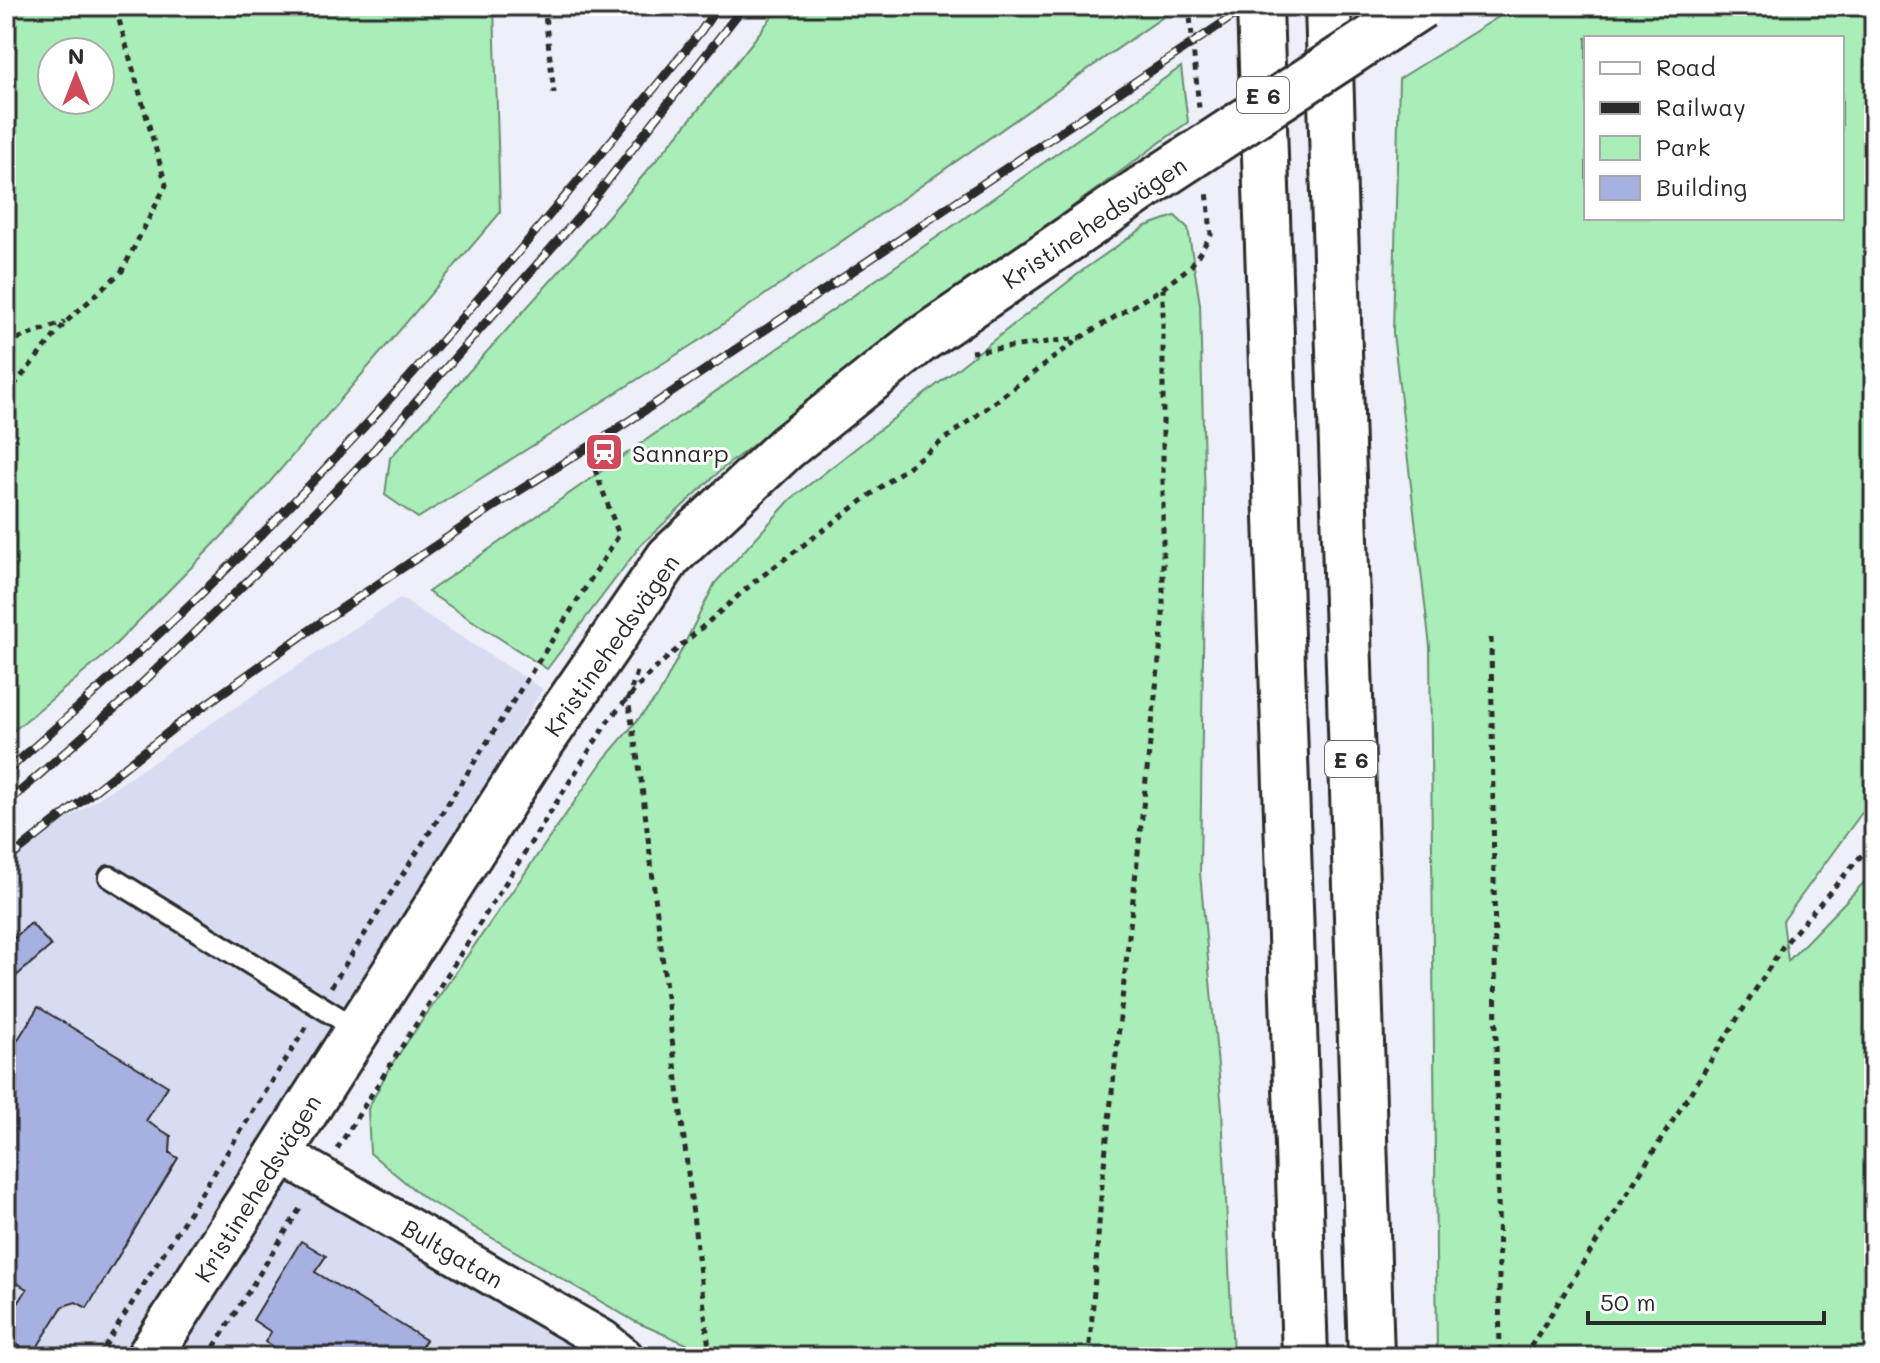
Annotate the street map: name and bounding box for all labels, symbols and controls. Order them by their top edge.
north arrow [36,36,116,116]
legend [1584,36,1844,220]
text: N [68,41,84,70]
text: Road [1656,51,1716,82]
road number: E 6 [1237,77,1289,113]
text: Railway [1656,91,1746,122]
text: Park [1656,131,1710,162]
street label: Kristinehedsvägen [996,149,1192,295]
text: Building [1656,171,1747,202]
station icon: Sannarp [583,431,625,473]
place label: Sannarp [632,437,729,468]
street label: Kristinehedsvägen [536,548,686,742]
road number: E 6 [1325,741,1377,777]
street label: Kristinehedsvägen [187,1088,327,1288]
street label: Bultgatan [397,1212,509,1294]
scale bar [1588,1275,1824,1325]
text: 50 m [1600,1286,1656,1317]

